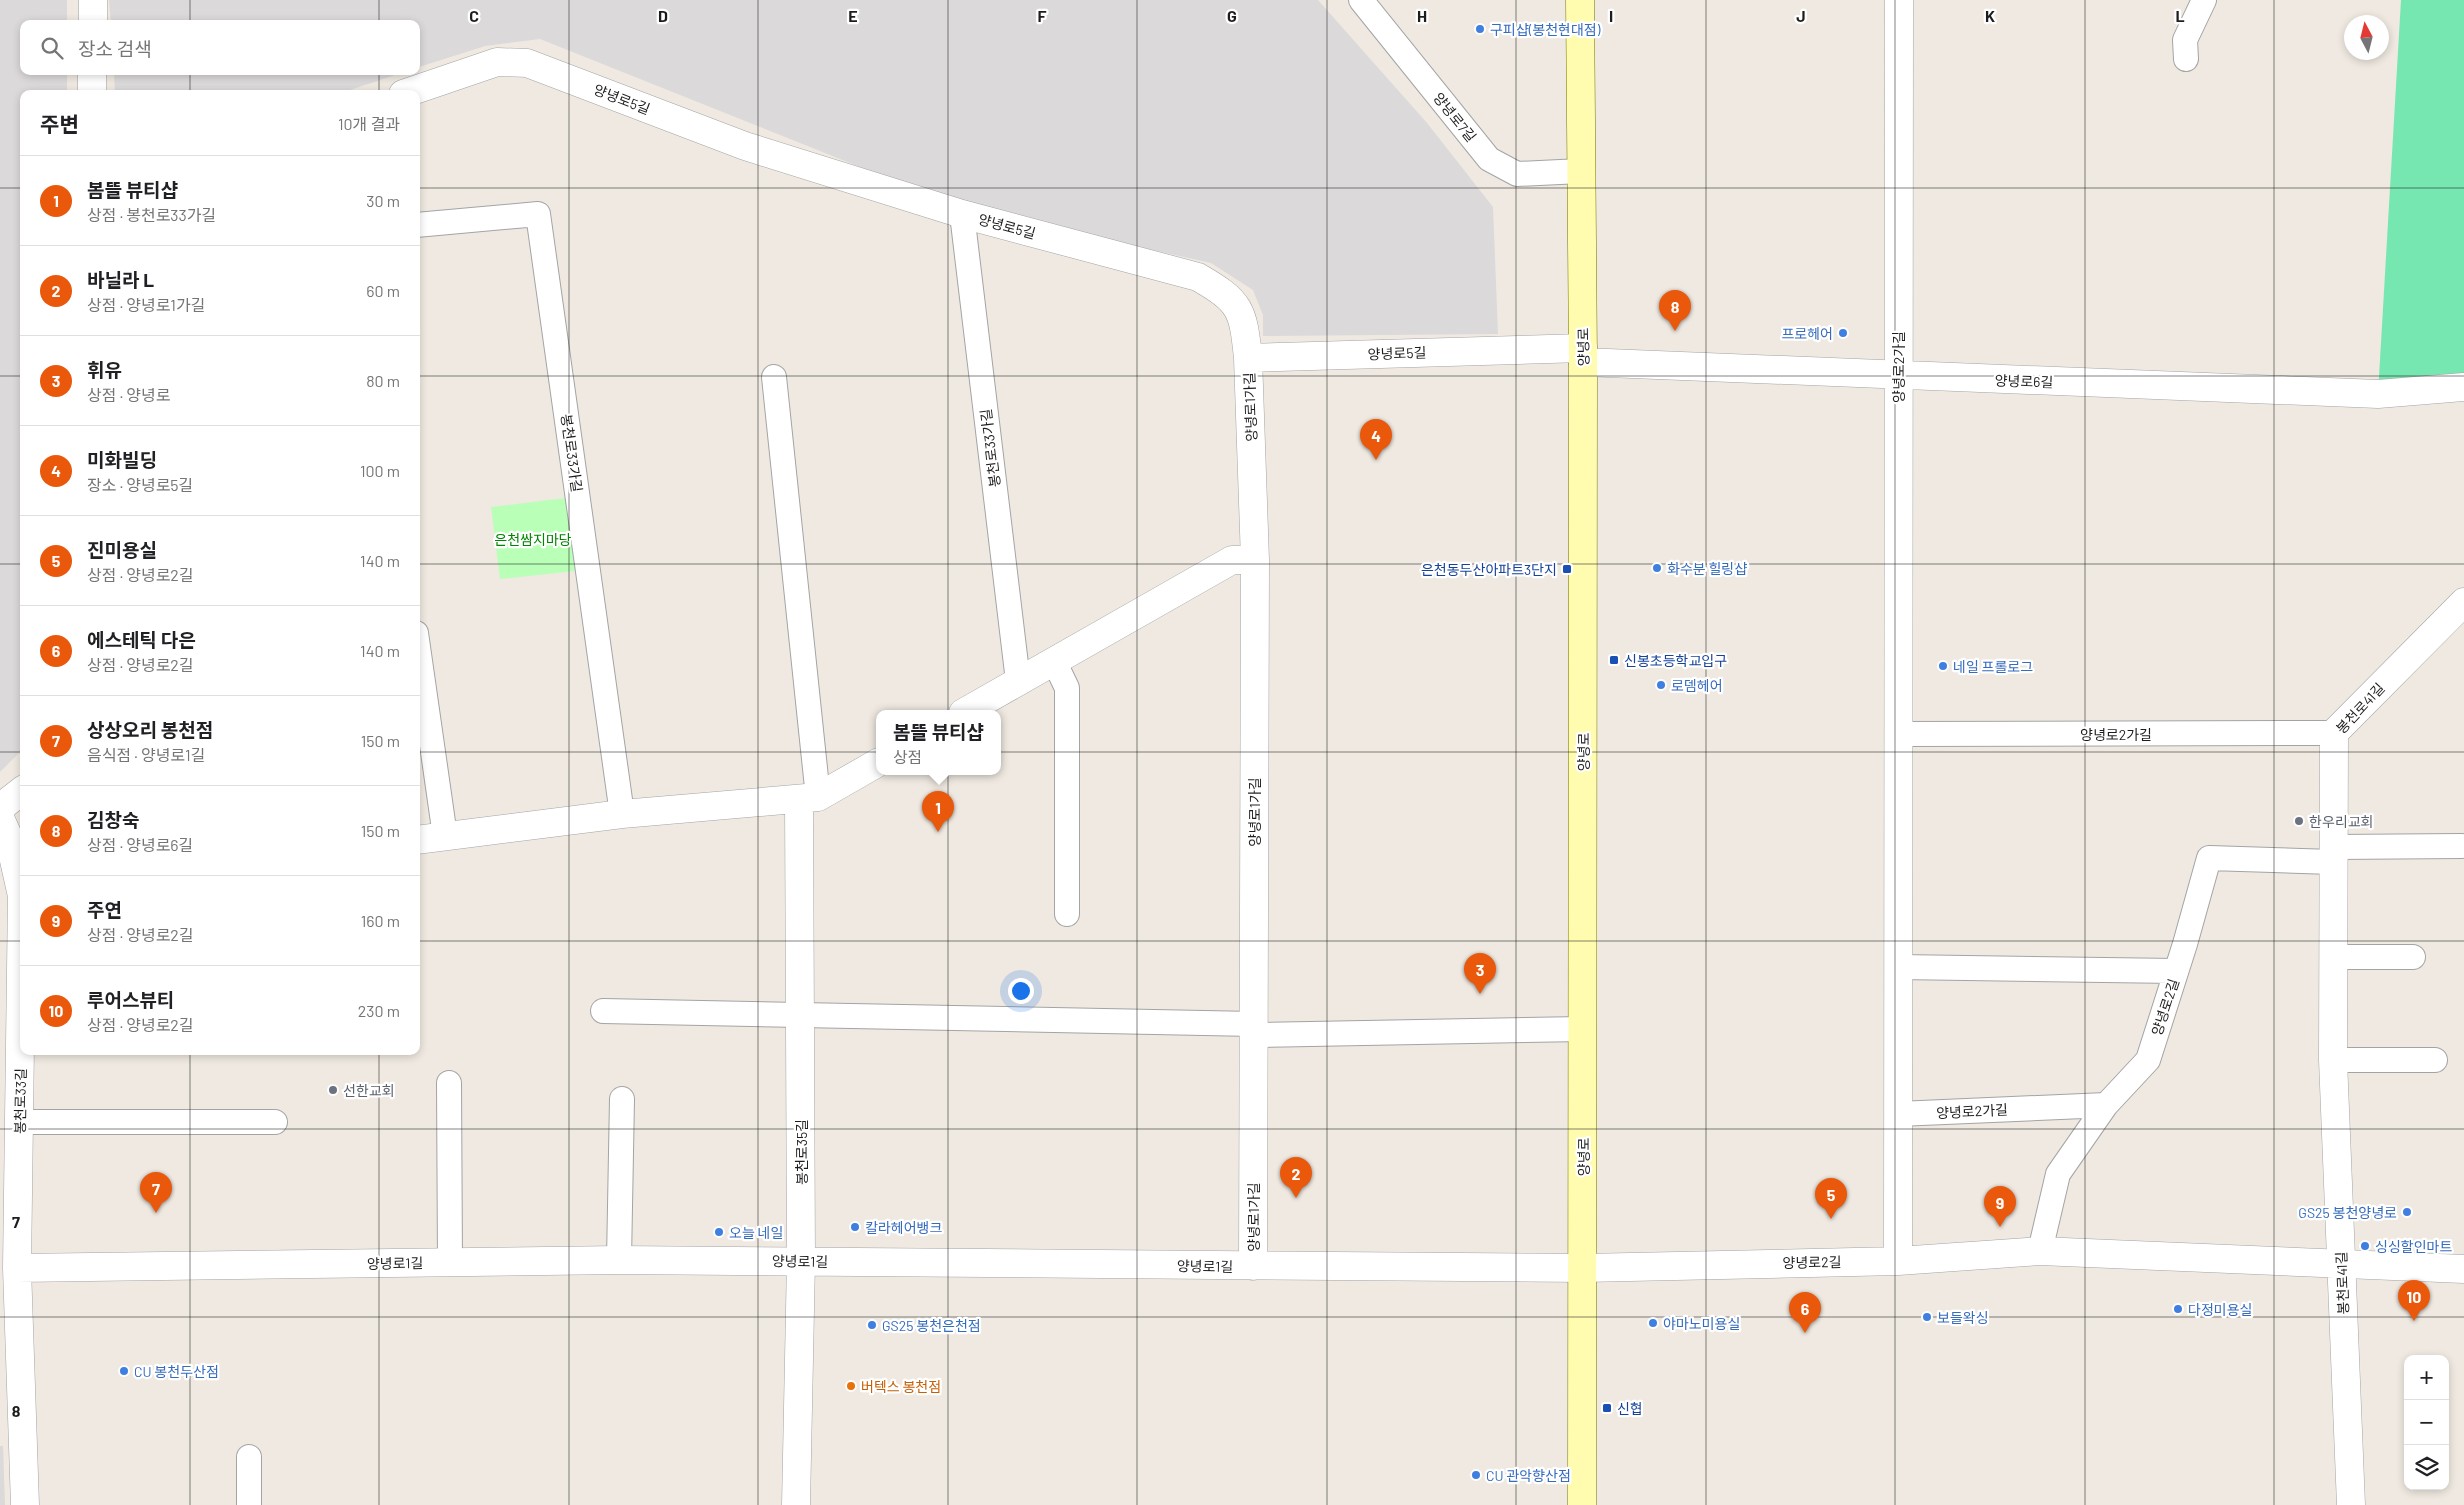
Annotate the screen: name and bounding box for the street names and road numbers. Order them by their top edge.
street label: 양녕로5길 [592,81,652,117]
street label: 양녕로7길 [1430,89,1480,145]
street label: 양녕로5길 [976,210,1038,242]
street label: 양녕로 [1574,327,1592,366]
street label: 양녕로2가길 [1890,331,1907,403]
street label: 양녕로5길 [1367,343,1427,363]
street label: 양녕로6길 [1994,371,2054,391]
street label: 양녕로1가길 [1240,372,1260,442]
street label: 봉천로33가길 [977,408,1003,488]
street label: 봉천로33가길 [558,413,586,493]
street label: 봉천로41길 [2332,679,2388,737]
street label: 양녕로2가길 [2080,726,2152,743]
street label: 양녕로 [1575,733,1592,771]
street label: 양녕로1가길 [1246,777,1263,847]
street label: 양녕로2길 [2148,976,2182,1038]
street label: 봉천로33길 [11,1068,29,1134]
street label: 양녕로2가길 [1936,1101,2008,1121]
street label: 봉천로35길 [793,1119,810,1185]
street label: 양녕로 [1575,1138,1592,1176]
street label: 양녕로1가길 [1245,1182,1262,1252]
street label: 봉천로41길 [2332,1251,2352,1315]
street label: 양녕로1길 [772,1252,828,1270]
street label: 양녕로2길 [1782,1253,1842,1271]
street label: 양녕로1길 [367,1254,423,1272]
street label: 양녕로1길 [1177,1257,1233,1275]

